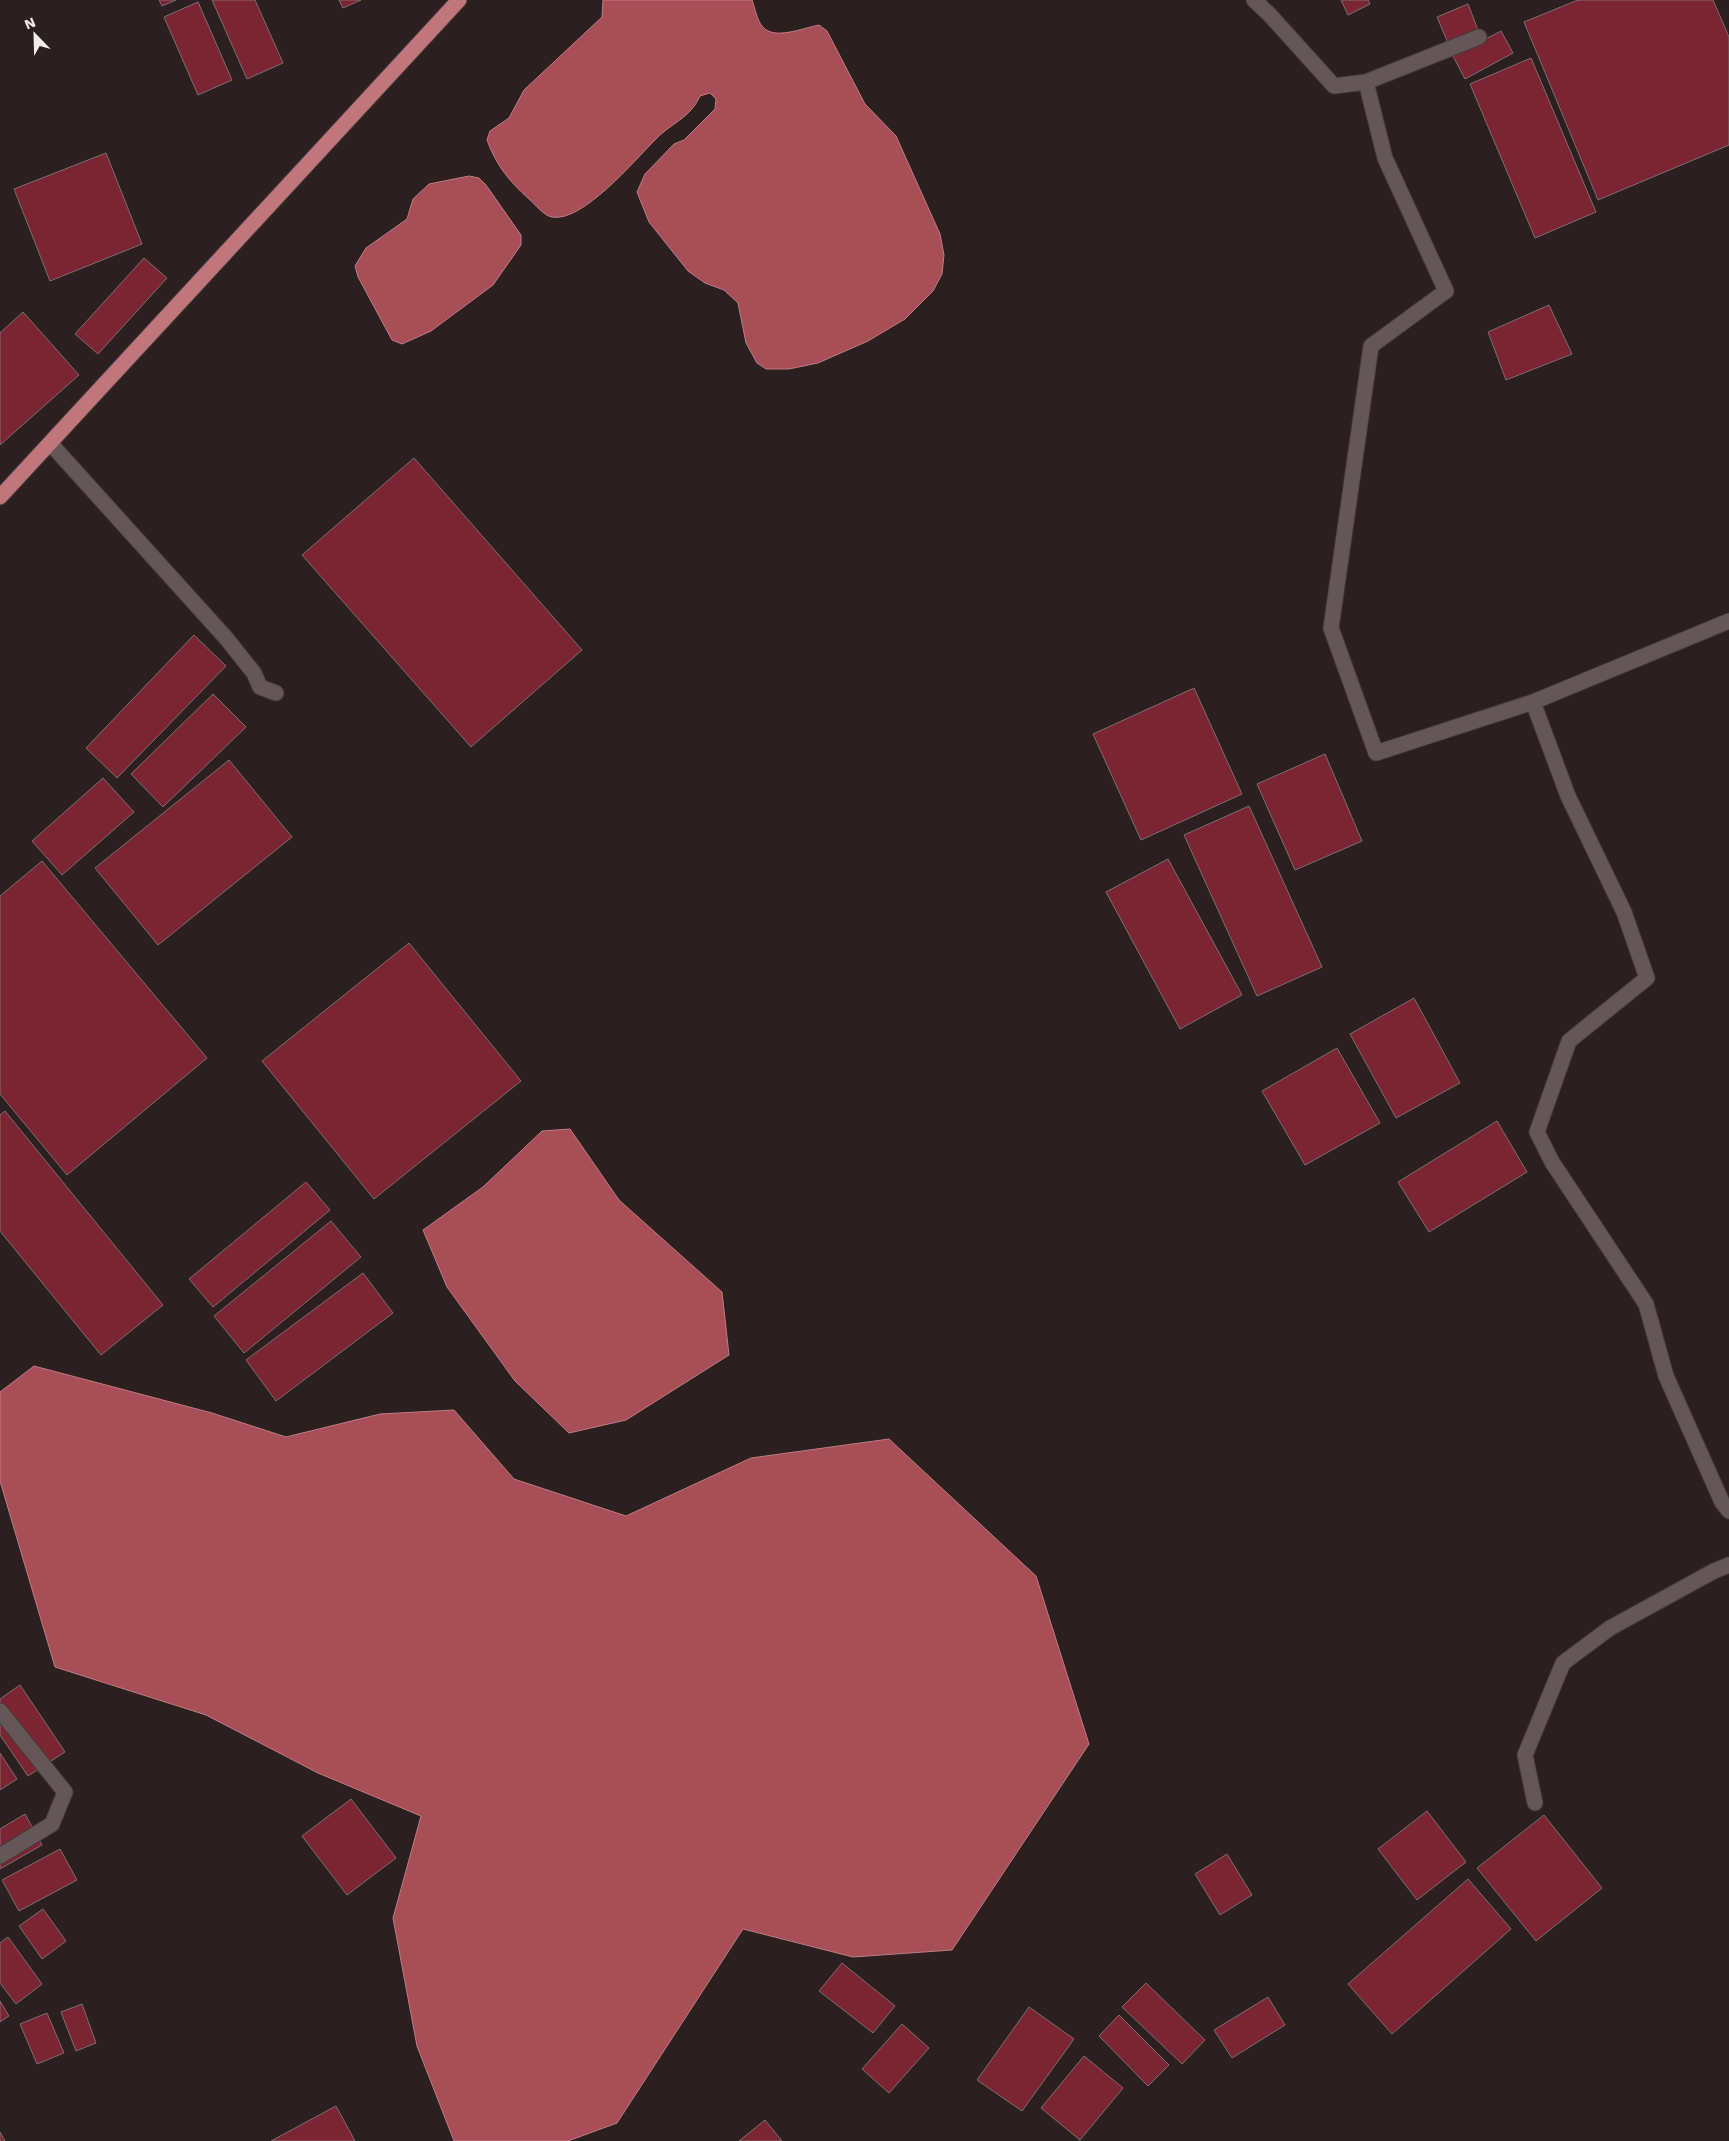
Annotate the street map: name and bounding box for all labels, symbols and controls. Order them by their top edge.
north arrow [10,10,60,60]
text: N [22,14,38,32]

